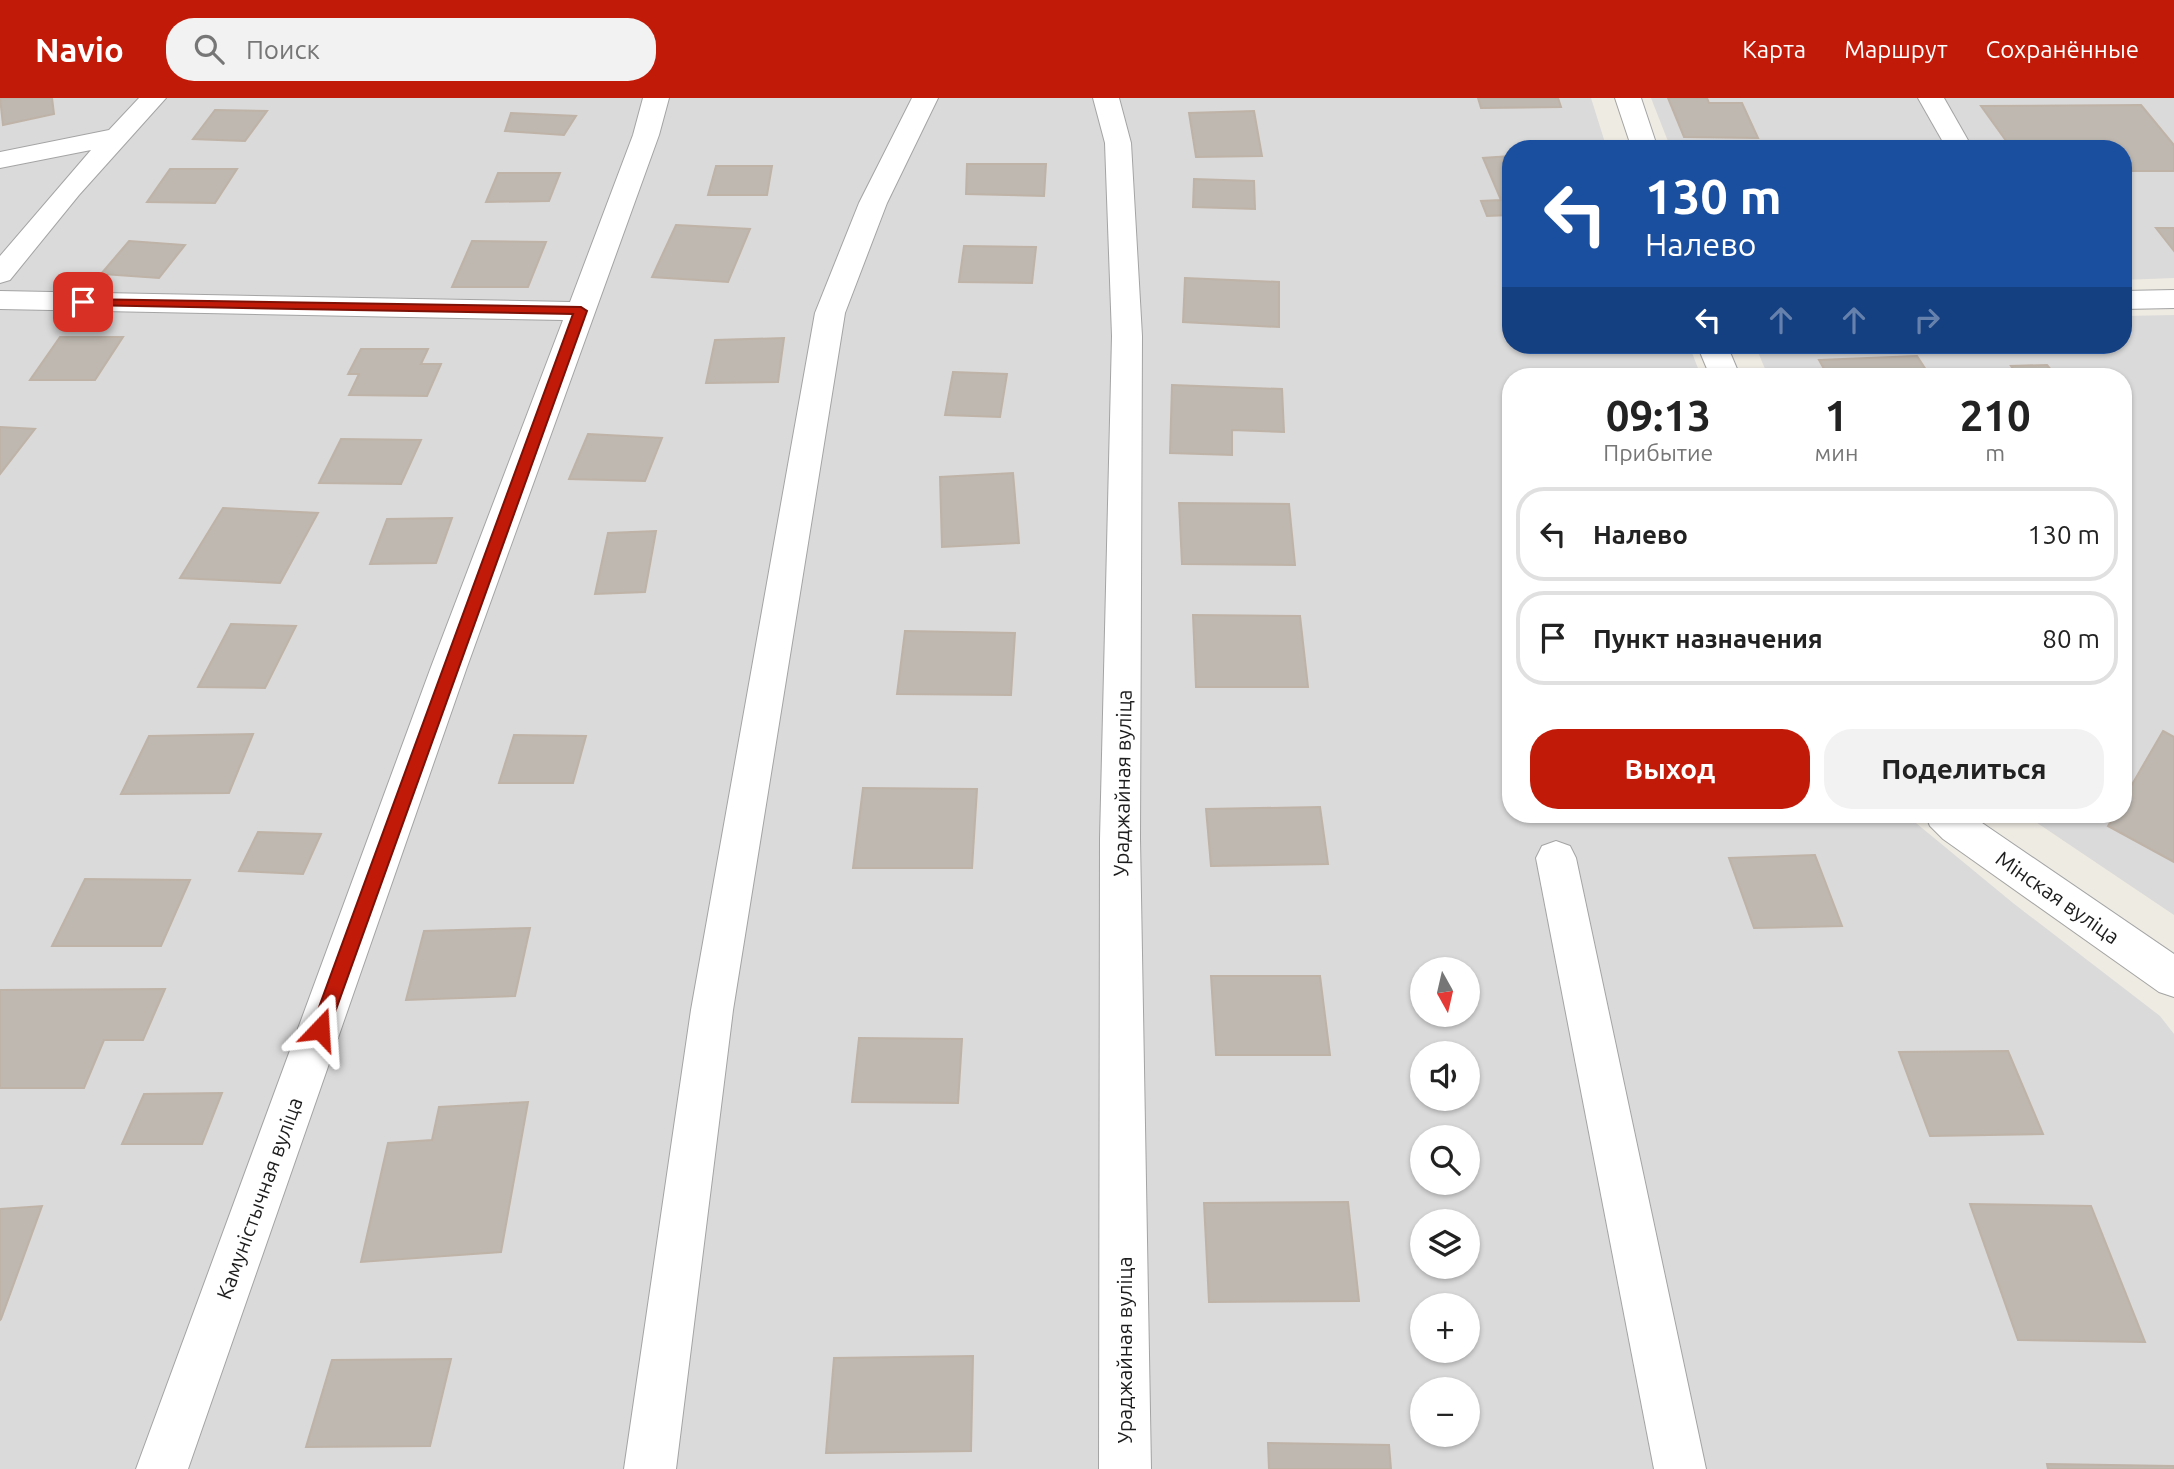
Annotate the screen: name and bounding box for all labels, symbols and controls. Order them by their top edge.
search box [166,18,656,81]
icon: search [190,30,228,68]
text: Navio [35,31,124,68]
text: Поиск [246,35,320,64]
text: Карта [1742,36,1806,63]
text: Маршрут [1844,36,1948,63]
text: Сохранённые [1986,36,2139,63]
icon: left [1530,168,1621,259]
text: 130 m [1645,168,1782,223]
text: Налево [1645,226,1757,262]
pin [53,272,113,332]
icon: arrive [64,283,102,321]
icon: left [1689,301,1727,339]
icon: ahead [1762,301,1800,339]
icon: ahead [1835,301,1873,339]
icon: right [1908,301,1946,339]
text: 09:13 [1606,392,1711,439]
text: 1 [1825,392,1848,439]
text: 210 [1960,392,2031,439]
text: Прибытие [1603,440,1713,465]
text: мин [1815,440,1858,465]
text: m [1985,440,2005,465]
icon: left [1534,515,1572,553]
text: Налево [1593,520,1688,549]
text: 130 m [2028,520,2100,549]
icon: arrive [1534,619,1572,657]
text: Пункт назначения [1593,624,1823,653]
text: 80 m [2042,624,2100,653]
street label: Ураджайная вуліца [1108,689,1136,877]
button: Выход [1530,729,1810,809]
button: Поделиться [1824,729,2104,809]
street label: Мінская вуліца [1992,846,2124,948]
north arrow [1410,957,1480,1027]
map controls [1410,957,1480,1447]
position arrow [283,992,357,1066]
button: sound [1410,1041,1480,1111]
street label: Камуністычная вуліца [211,1094,307,1302]
button: search [1410,1125,1480,1195]
button: layers [1410,1209,1480,1279]
street label: Ураджайная вуліца [1112,1256,1136,1444]
button: + [1410,1293,1480,1363]
button: − [1410,1377,1480,1447]

